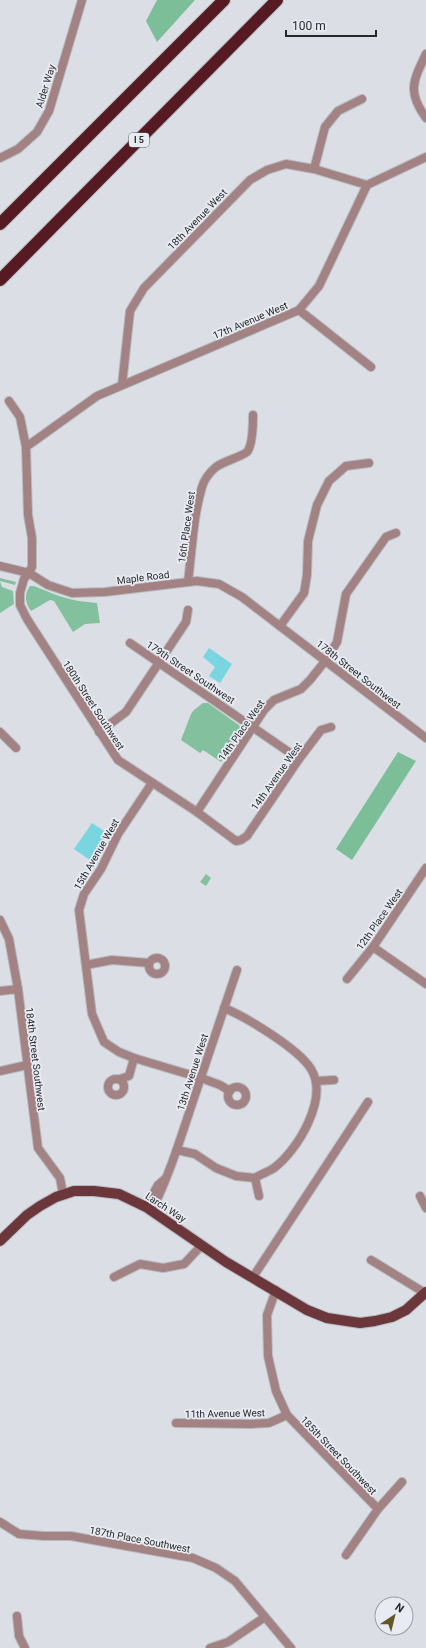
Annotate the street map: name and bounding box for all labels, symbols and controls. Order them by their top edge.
scale bar [286,12,376,38]
text: 100 m [292,19,326,33]
street label: Alder Way [34,63,57,109]
road number: I 5 [129,133,149,147]
street label: 18th Avenue West [166,187,229,252]
street label: 17th Avenue West [211,300,289,341]
street label: 16th Place West [176,491,197,564]
street label: Maple Road [116,569,170,586]
street label: 178th Street Southwest [314,638,403,711]
street label: 179th Street Southwest [144,639,237,706]
street label: 180th Street Southwest [61,659,127,752]
street label: 14th Place West [216,698,267,763]
street label: 14th Avenue West [249,740,304,812]
street label: 15th Avenue West [72,817,121,892]
street label: 12th Place West [354,887,405,952]
street label: 184th Street Southwest [24,1007,47,1111]
street label: 13th Avenue West [175,1032,210,1112]
street label: Larch Way [143,1190,188,1225]
street label: 11th Avenue West [185,1407,265,1420]
street label: 185th Street Southwest [299,1414,379,1497]
street label: 187th Place Southwest [89,1524,191,1555]
north arrow [374,1596,414,1636]
text: N [393,1601,407,1616]

